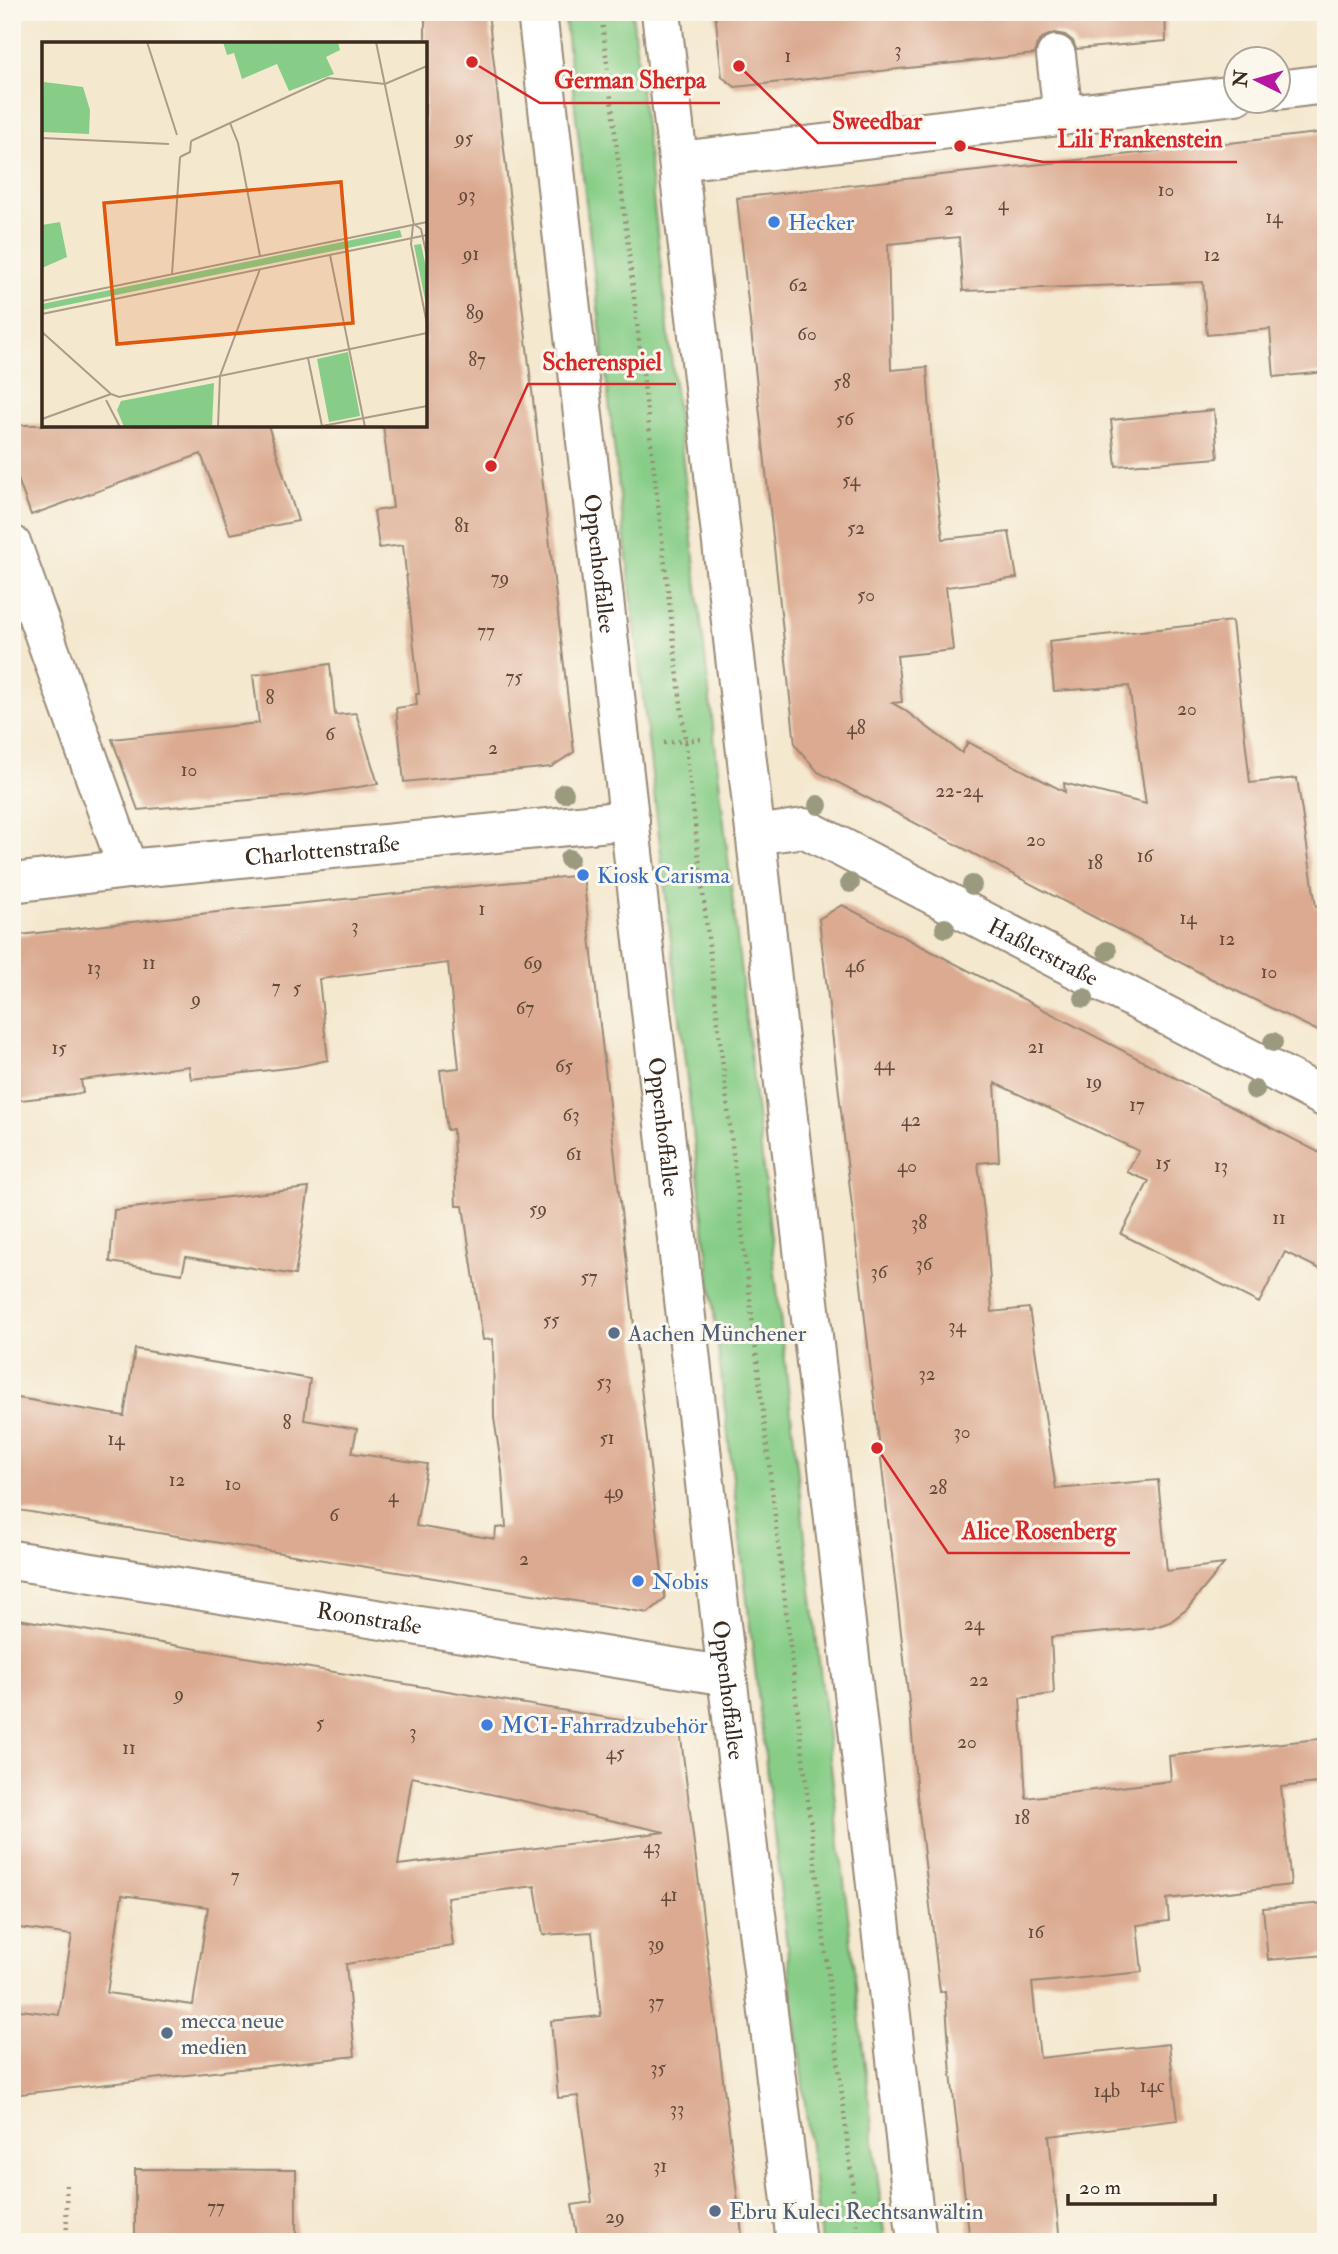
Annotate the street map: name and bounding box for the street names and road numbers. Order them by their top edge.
street label: Oppenhoffallee [577,492,622,635]
street label: Charlottenstraße [243,829,402,873]
street label: Haßlerstraße [983,912,1103,993]
street label: Oppenhoffallee [641,1056,686,1198]
street label: Roonstraße [315,1596,424,1641]
street label: Oppenhoffallee [706,1619,751,1762]

